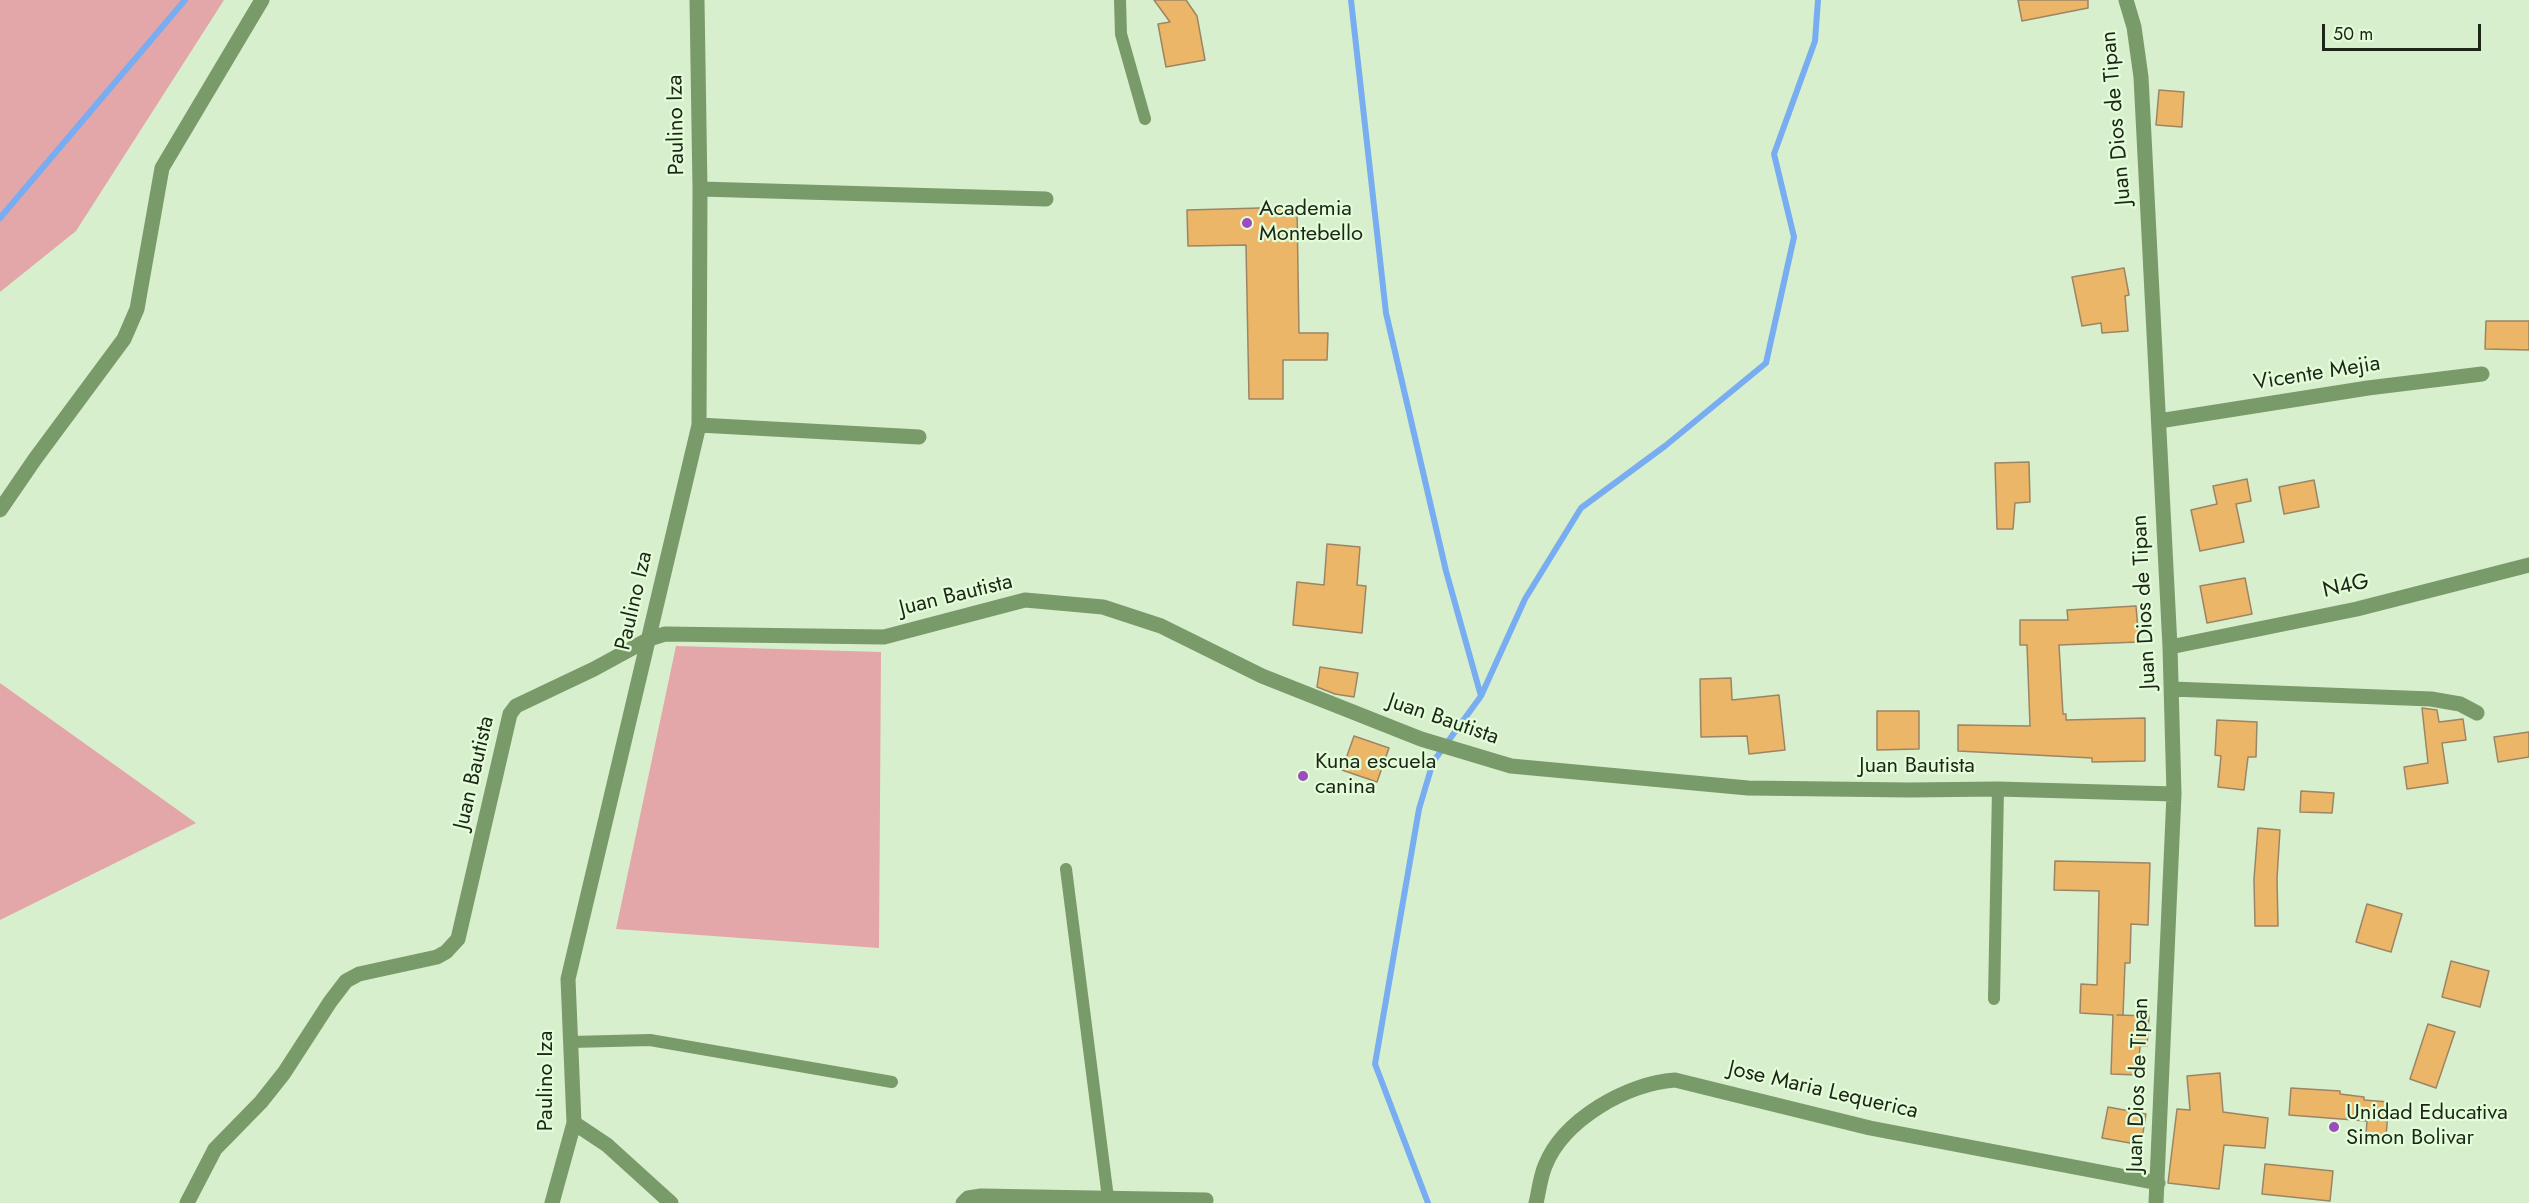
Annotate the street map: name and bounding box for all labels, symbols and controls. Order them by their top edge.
scale bar [2325,12,2484,50]
text: 50 m [2333,21,2373,47]
street label: Juan Dios de Tipan [2096,30,2138,206]
street label: Paulino Iza [663,74,691,176]
place label: Academia Montebello [1259,197,1363,248]
marker: Academia Montebello [1240,216,1254,230]
street label: Vicente Mejia [2252,351,2382,397]
street label: Juan Dios de Tipan [2127,514,2163,690]
street label: Paulino Iza [611,549,659,653]
street label: Juan Bautista [897,569,1015,623]
street label: N4G [2320,569,2372,605]
street label: Juan Bautista [1384,689,1502,751]
street label: Juan Bautista [449,714,501,832]
place label: Kuna escuela canina [1315,750,1436,802]
street label: Juan Bautista [1859,754,1975,780]
marker: Kuna escuela canina [1296,769,1310,783]
street label: Juan Dios de Tipan [2123,997,2155,1173]
street label: Paulino Iza [534,1031,560,1131]
street label: Jose Maria Lequerica [1726,1056,1920,1126]
place label: Unidad Educativa Simon Bolivar [2346,1101,2508,1152]
marker: Unidad Educativa Simon Bolivar [2327,1120,2341,1134]

